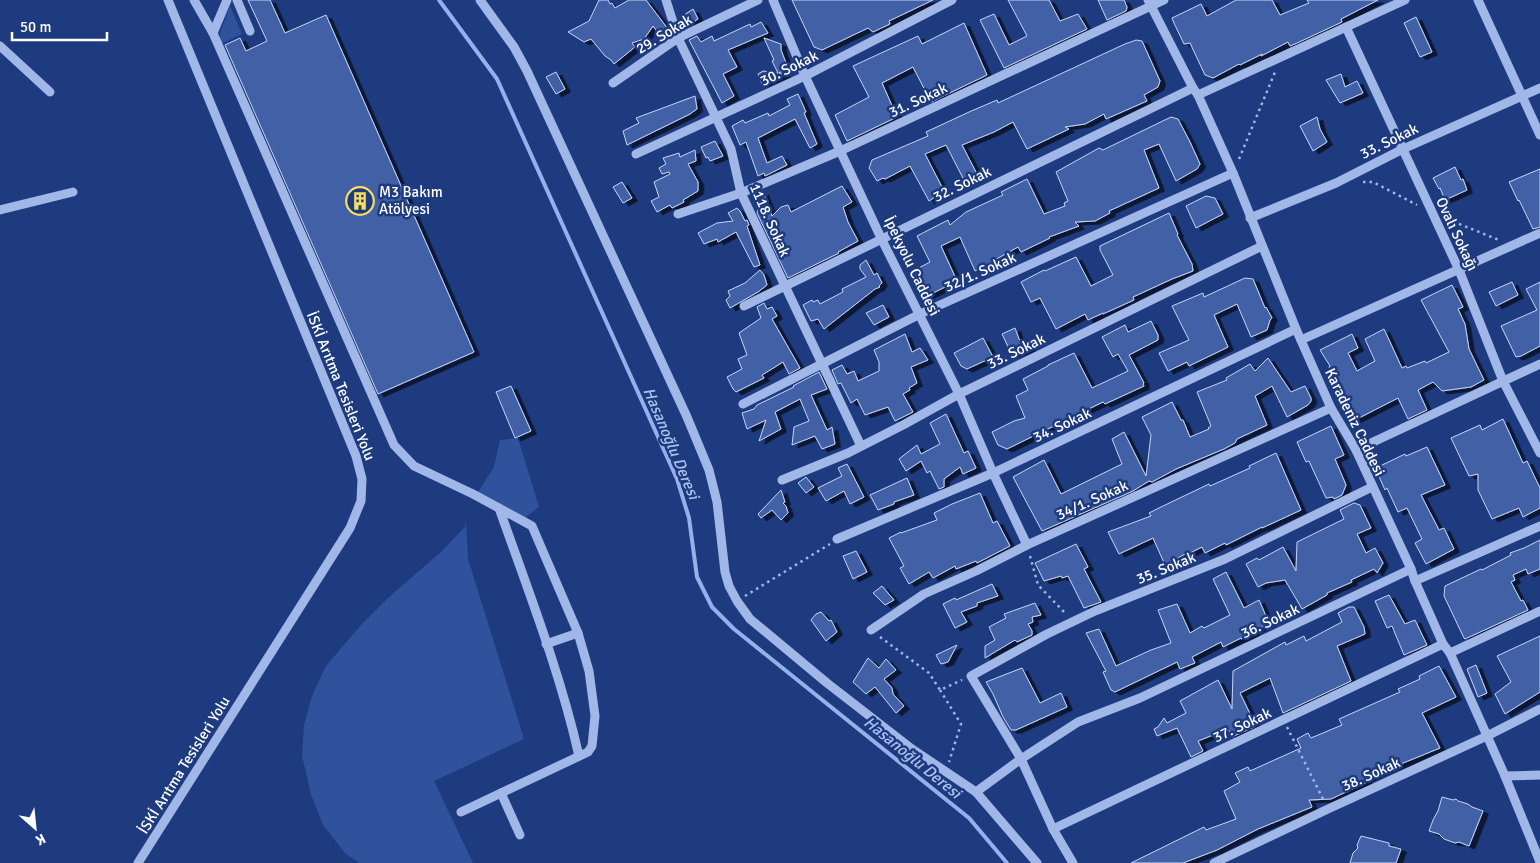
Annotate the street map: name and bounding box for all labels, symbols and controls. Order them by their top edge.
scale bar [12,10,108,42]
street label: 29. Sokak [633,10,696,58]
text: 50 m [20,18,51,36]
street label: 30. Sokak [757,46,821,90]
street label: 31. Sokak [886,78,950,121]
street label: 33. Sokak [1357,119,1421,163]
street label: 32. Sokak [930,162,994,206]
street label: 1118. Sokak [746,181,794,260]
place label: M3 Bakım Atölyesi [379,183,443,218]
building icon: M3 Bakım Atölyesi [345,186,375,216]
street label: Ovalı Sokağı [1432,194,1482,274]
street label: İpekyolu Caddesi [880,213,944,319]
street label: 32/1. Sokak [941,248,1019,296]
street label: İSKİ Arıtma Tesisleri Yolu [303,309,379,463]
street label: 33. Sokak [984,329,1048,373]
street label: Karadeniz Caddesi [1321,365,1389,479]
water label: Hasanoğlu Deresi [639,384,704,504]
street label: 34. Sokak [1030,403,1094,446]
street label: 34/1. Sokak [1053,476,1131,524]
street label: 35. Sokak [1134,548,1199,588]
street label: 36. Sokak [1238,599,1302,642]
street label: İSKİ Arıtma Tesisleri Yolu [134,693,234,837]
street label: 37. Sokak [1210,703,1274,746]
water label: Hasanoğlu Deresi [860,712,966,804]
street label: 38. Sokak [1339,753,1404,795]
north arrow [10,803,60,853]
text: K [33,830,48,849]

